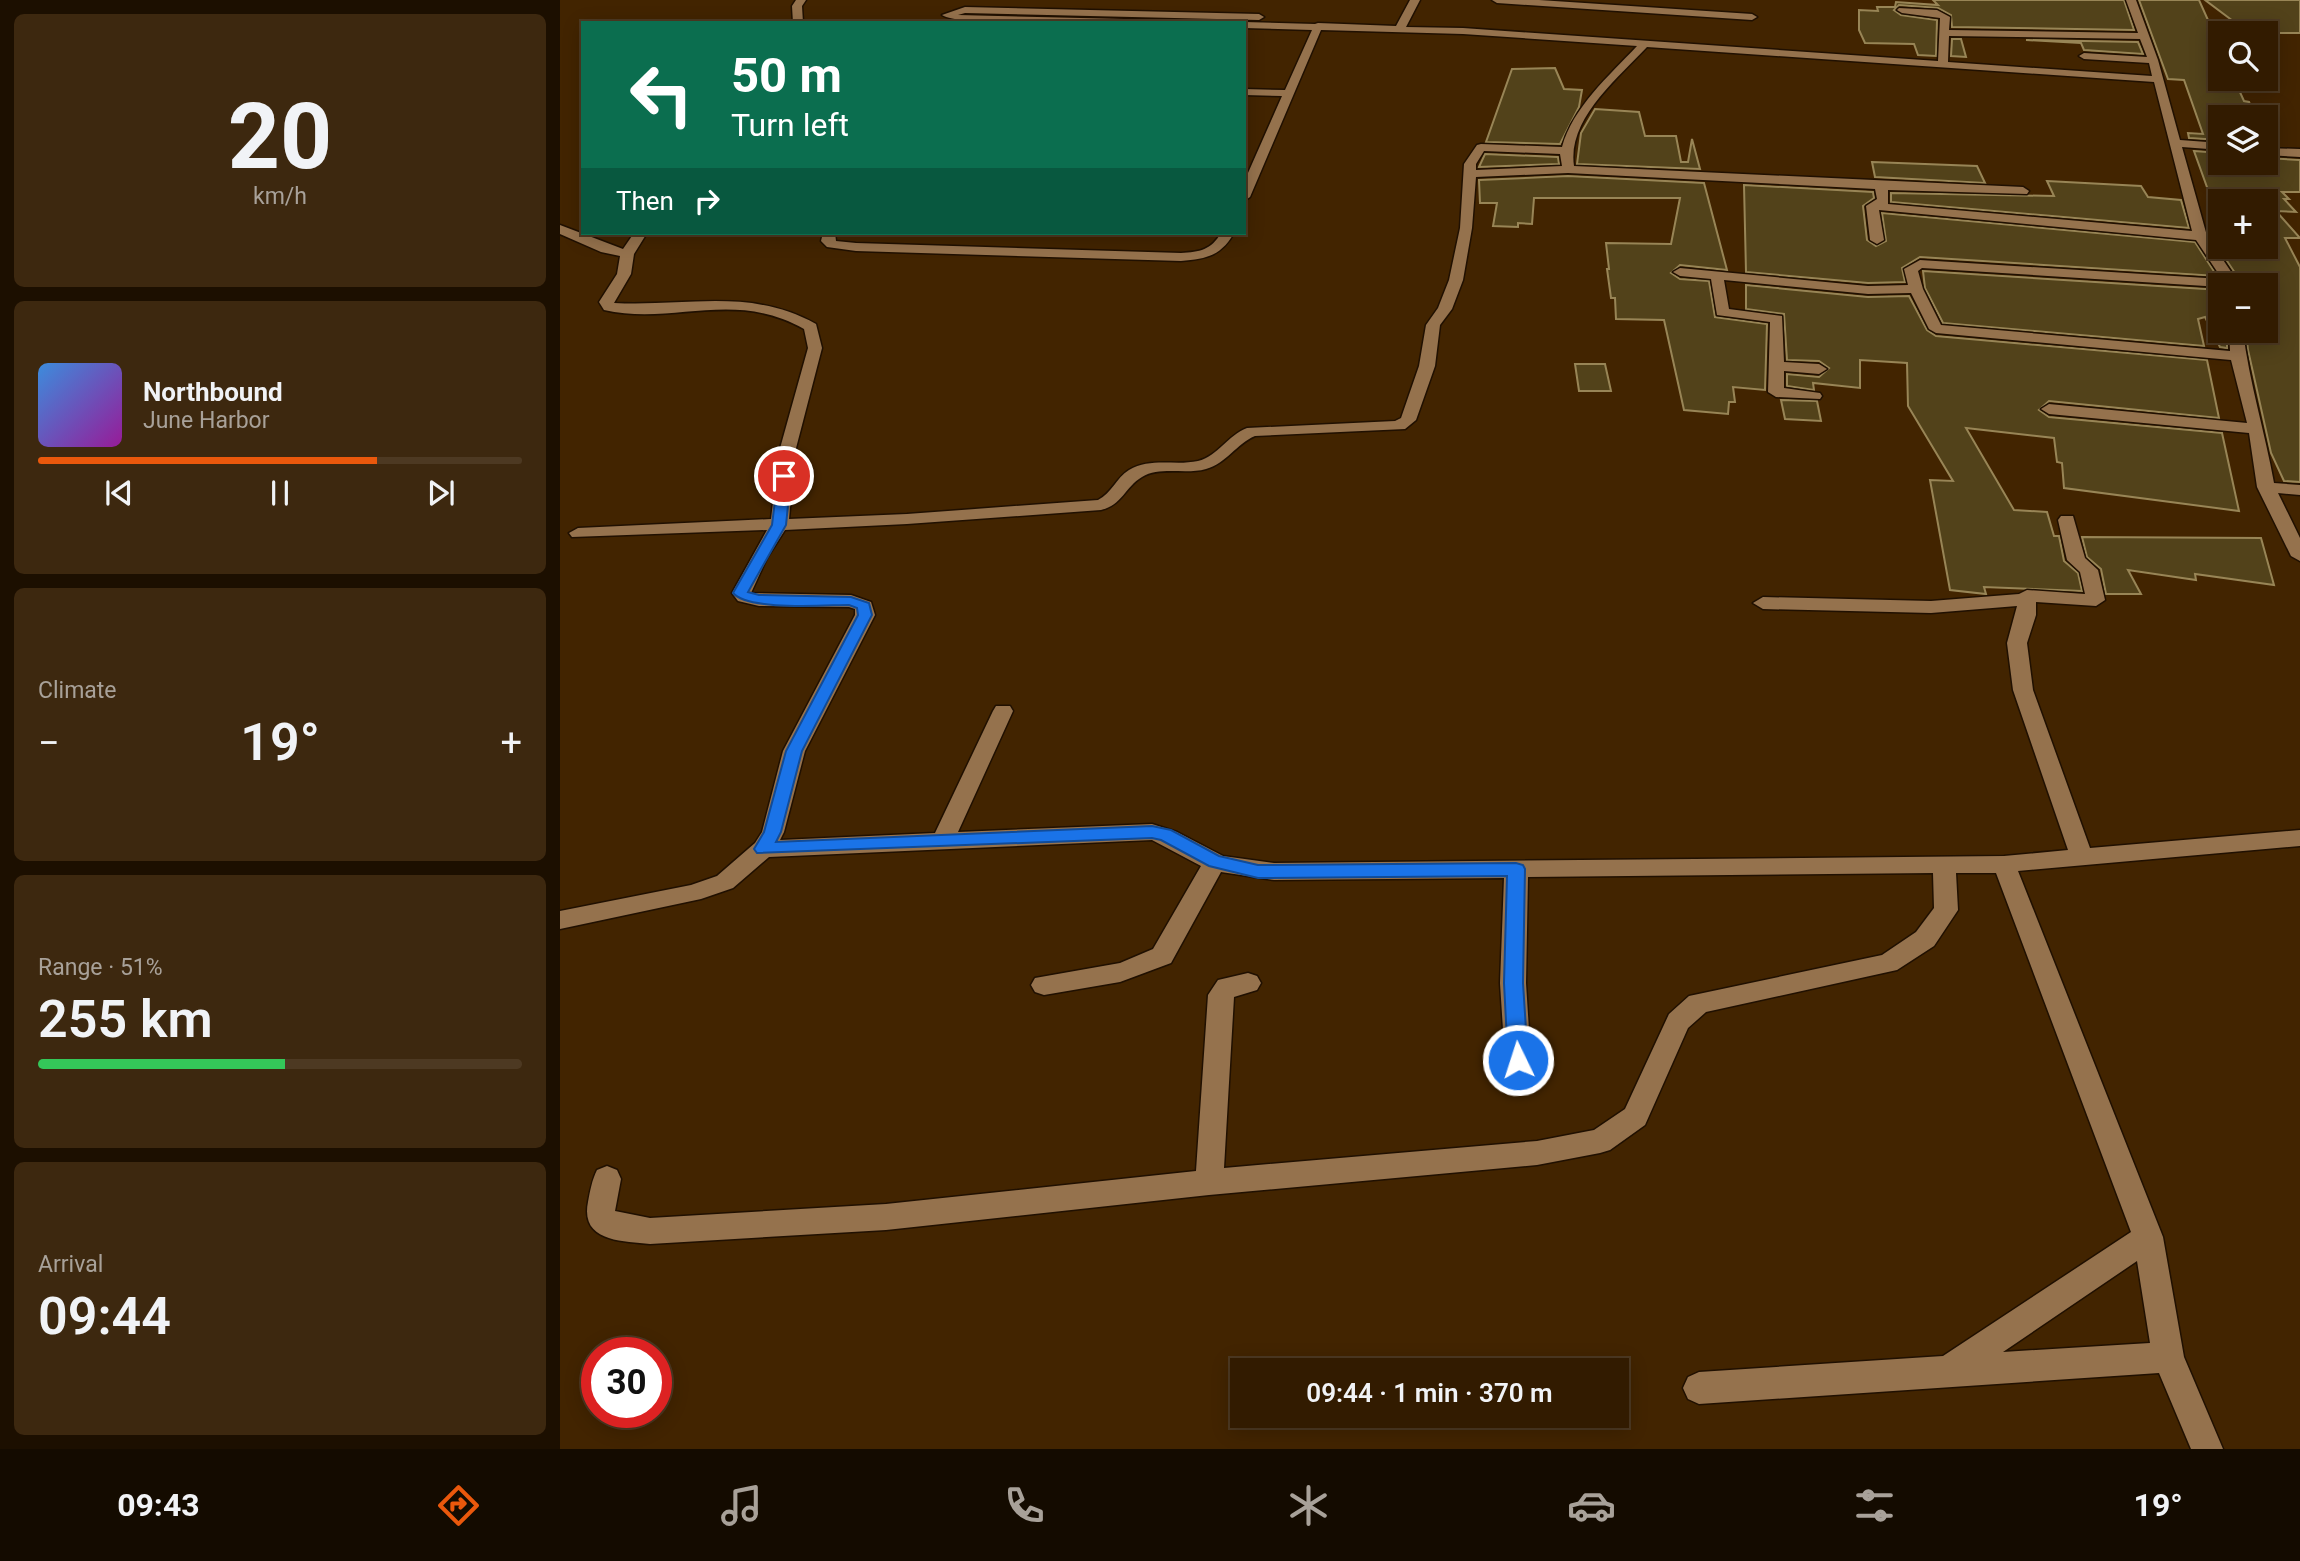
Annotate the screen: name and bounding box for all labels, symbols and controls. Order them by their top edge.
map controls [2208,21,2278,343]
button: search [2208,21,2278,91]
text: 50 m [731,47,842,104]
icon: left [616,49,707,140]
text: 20 [228,84,332,190]
button: layers [2208,105,2278,175]
text: Turn left [731,106,849,144]
icon: right [688,182,726,220]
text: km/h [253,183,307,210]
text: Then [616,186,674,216]
button: + [2208,189,2278,259]
button: − [2208,273,2278,343]
text: Northbound [143,377,283,407]
text: June Harbor [143,407,270,434]
pin [754,446,814,506]
icon: arrive [765,457,803,495]
icon: previous [100,474,138,512]
icon: pause [261,474,299,512]
icon: next [422,474,460,512]
text: Climate [38,677,117,704]
text: 19° [240,712,320,773]
text: − [38,721,60,765]
text: + [500,721,522,765]
text: Range · 51% [38,954,163,981]
text: 255 km [38,989,213,1050]
position arrow [1481,1023,1555,1097]
text: Arrival [38,1251,103,1278]
text: 09:44 [38,1286,171,1347]
speed limit sign: 30 [581,1337,672,1428]
text: 09:44 · 1 min · 370 m [1306,1378,1553,1408]
icon: directions [434,1481,483,1530]
icon: music [717,1481,766,1530]
icon: phone [1000,1481,1049,1530]
icon: climate [1284,1481,1333,1530]
icon: car [1567,1481,1616,1530]
icon: filters [1850,1481,1899,1530]
text: 09:43 [117,1486,200,1524]
text: 19° [2134,1486,2183,1524]

